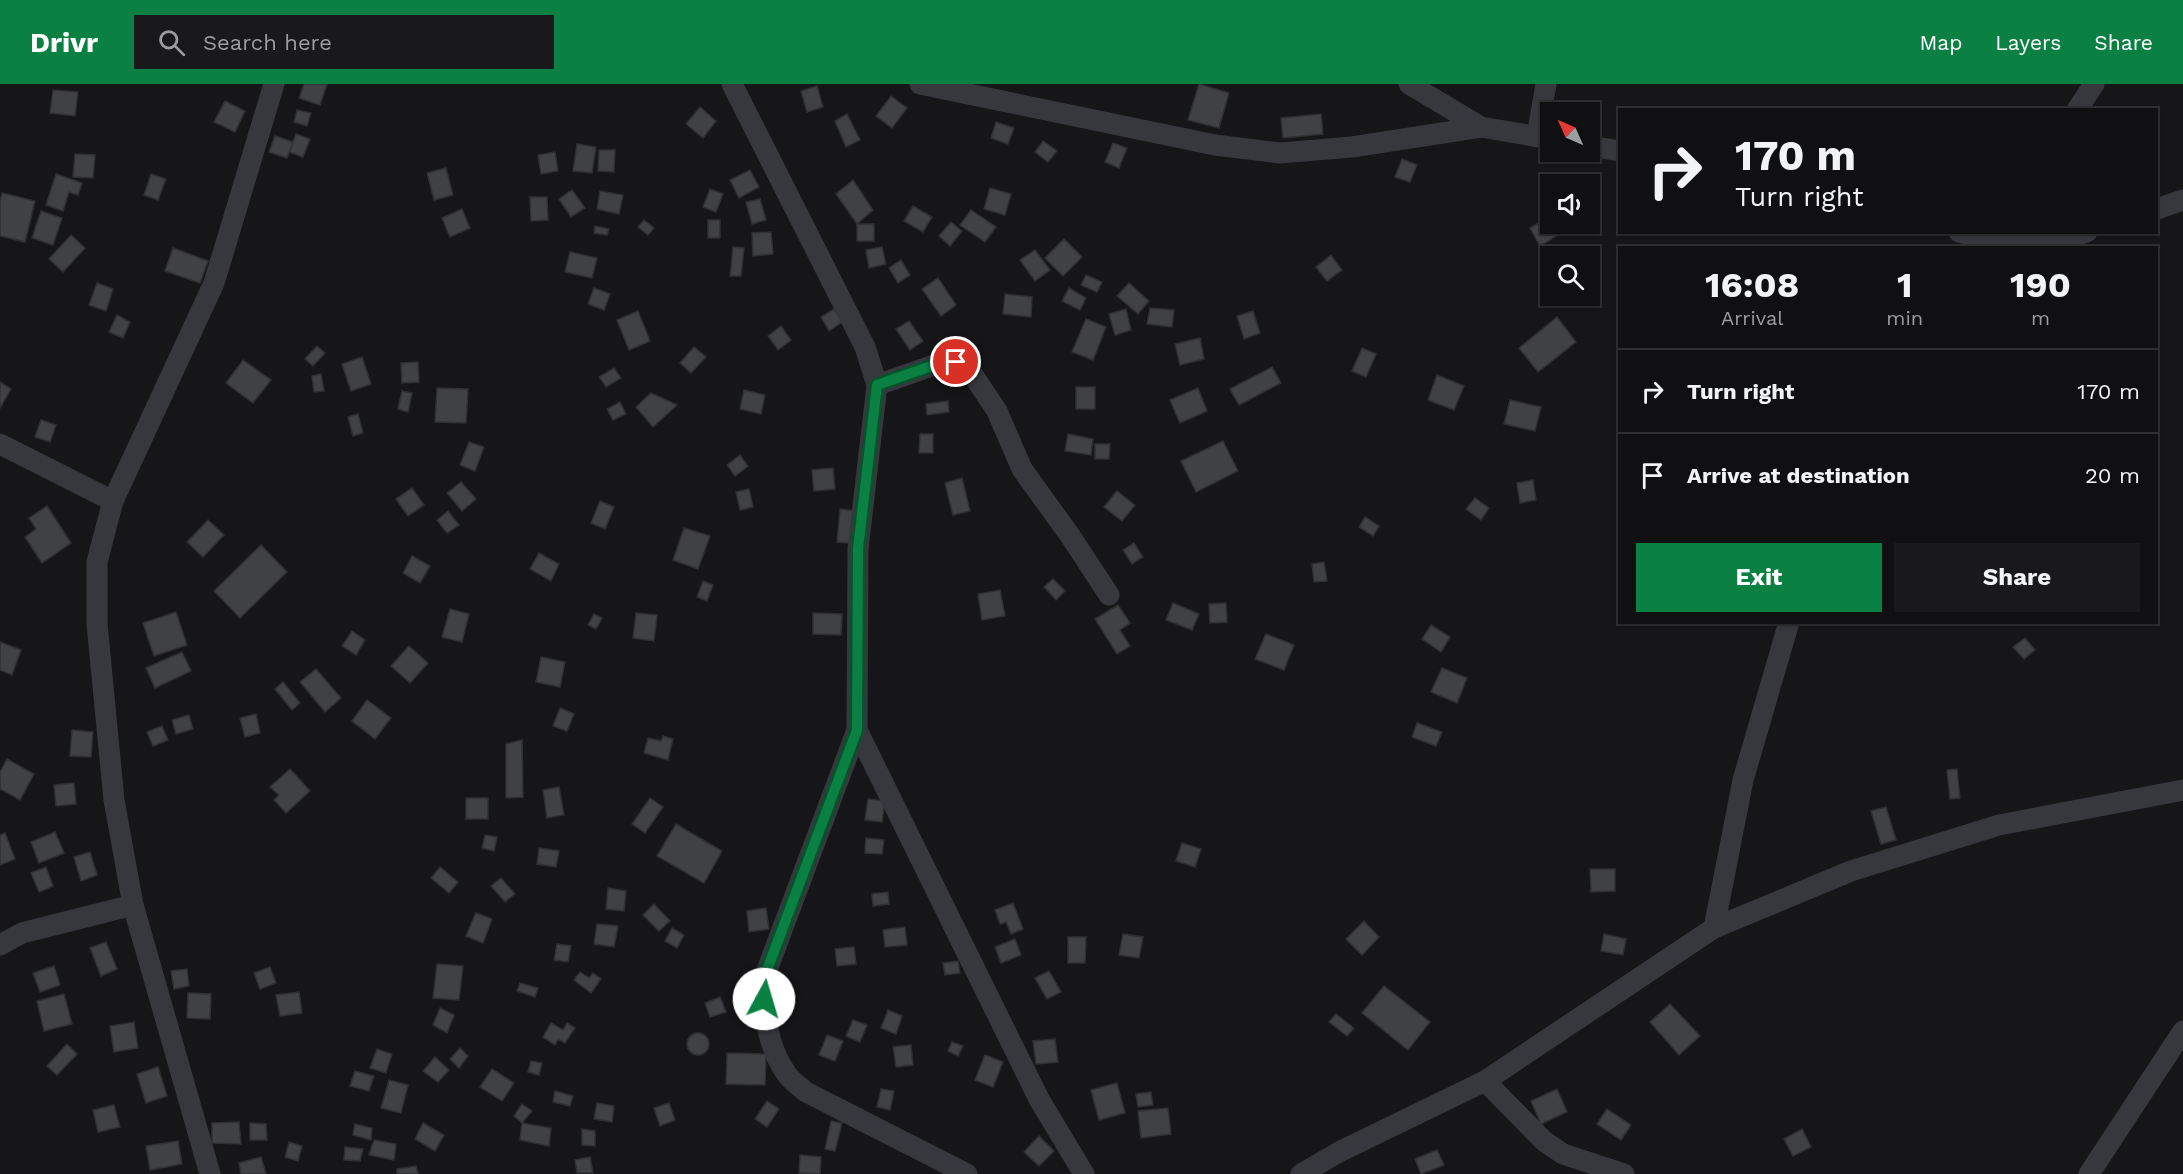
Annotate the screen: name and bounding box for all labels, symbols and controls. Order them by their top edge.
search box [134,15,554,69]
text: Drivr [30,26,98,59]
icon: search [155,26,188,59]
text: Search here [203,30,332,55]
text: Map [1919,30,1962,55]
text: Layers [1995,30,2061,55]
text: Share [2094,30,2153,55]
north arrow [1540,102,1600,162]
map controls [1540,102,1600,306]
text: 170 m [1735,131,1856,180]
icon: right [1636,132,1714,210]
button: sound [1540,174,1600,234]
text: Turn right [1735,181,1864,213]
button: search [1540,246,1600,306]
text: 16:08 [1705,264,1799,306]
text: 1 [1897,264,1912,306]
text: 190 [2010,264,2071,306]
text: Arrival [1721,306,1783,330]
text: min [1886,306,1923,330]
text: m [2031,306,2050,330]
pin [930,336,981,387]
icon: arrive [939,345,972,378]
icon: right [1636,375,1669,408]
text: Turn right [1687,379,1794,404]
text: 170 m [2077,379,2140,404]
icon: arrive [1636,459,1669,492]
text: Arrive at destination [1687,463,1910,488]
text: 20 m [2085,463,2140,488]
button: Exit [1636,543,1882,612]
button: Share [1894,543,2140,612]
position arrow [732,967,796,1031]

